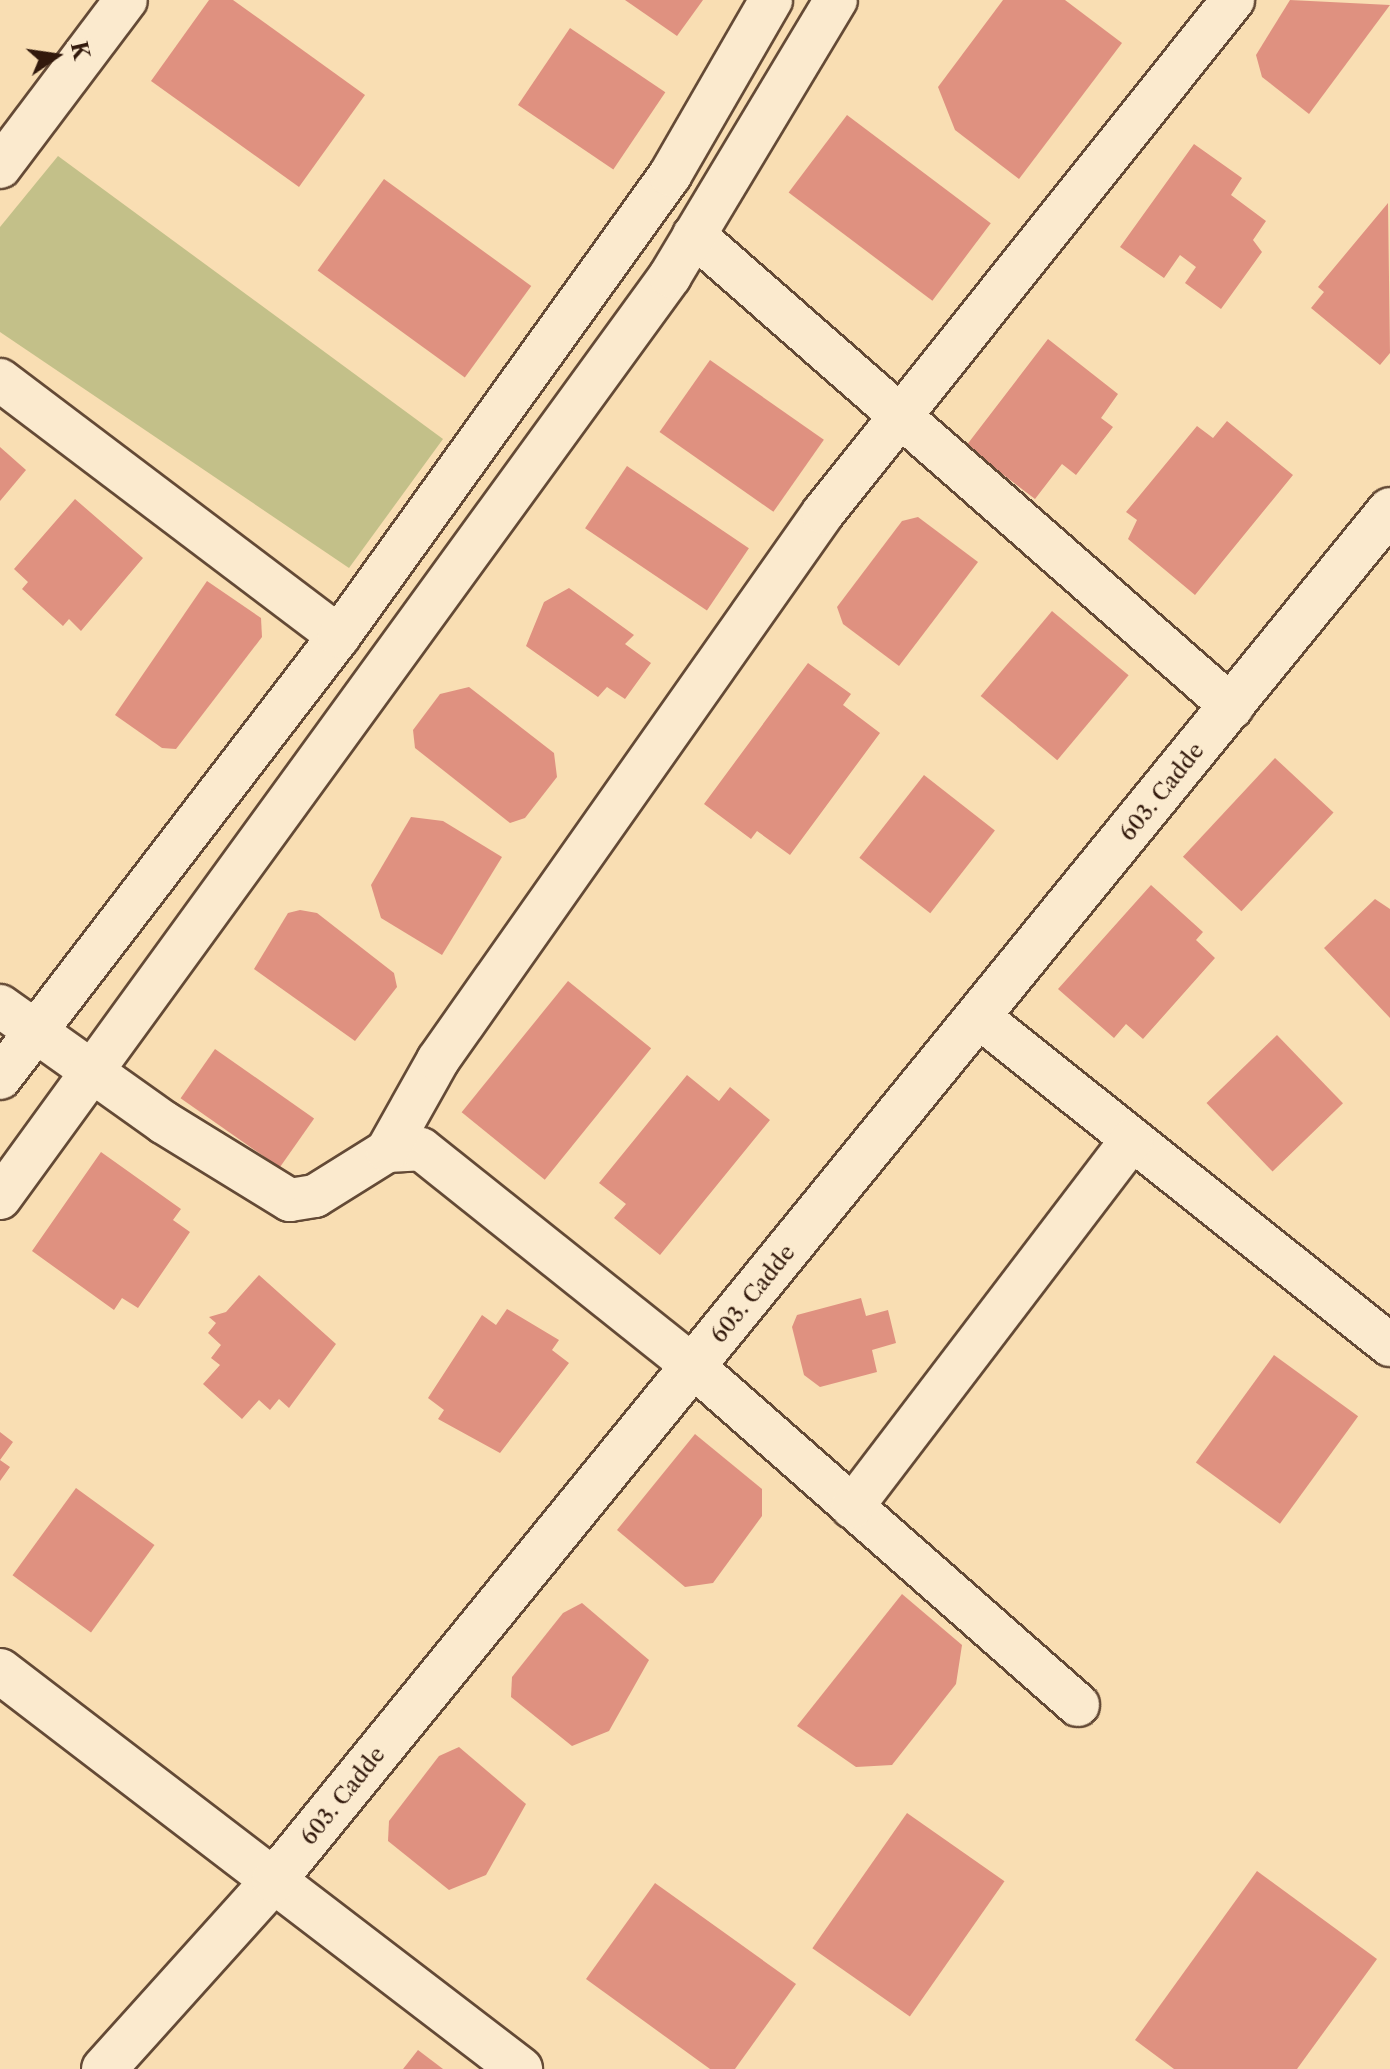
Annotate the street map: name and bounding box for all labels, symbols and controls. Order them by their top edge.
north arrow [16,16,96,96]
text: K [65,39,95,62]
street label: 603. Cadde [1115,738,1209,846]
street label: 603. Cadde [706,1240,800,1348]
street label: 603. Cadde [296,1742,390,1850]

